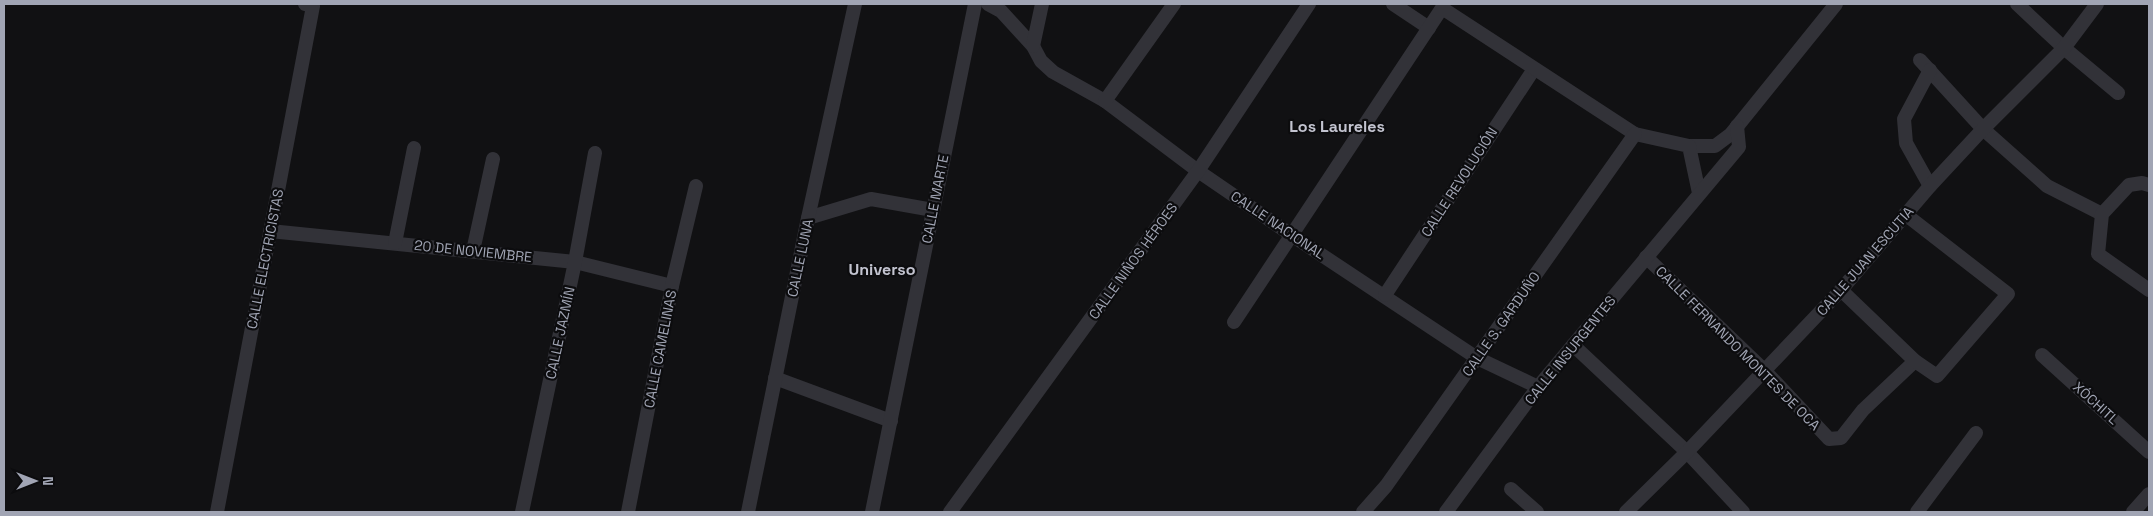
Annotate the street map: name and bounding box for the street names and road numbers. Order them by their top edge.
street label: CALLE REVOLUCIÓN [1417,124,1501,240]
street label: CALLE MARTE [918,153,952,245]
street label: CALLE ELECTRICISTAS [243,187,287,331]
street label: CALLE NACIONAL [1227,187,1329,263]
street label: CALLE NIÑOS HÉROES [1085,199,1181,323]
street label: CALLE JUAN ESCUTIA [1813,203,1917,319]
street label: CALLE LUNA [783,217,817,299]
street label: 20 DE NOVIEMBRE [413,236,533,266]
street label: CALLE FERNANDO MONTES DE OCA [1652,262,1824,434]
street label: CALLE S. GARDUÑO [1458,268,1544,380]
street label: CALLE JAZMÍN [541,285,579,381]
street label: CALLE CAMELINAS [640,288,680,410]
street label: CALLE INSURGENTES [1521,292,1619,408]
street label: XÓCHITL [2069,378,2123,428]

